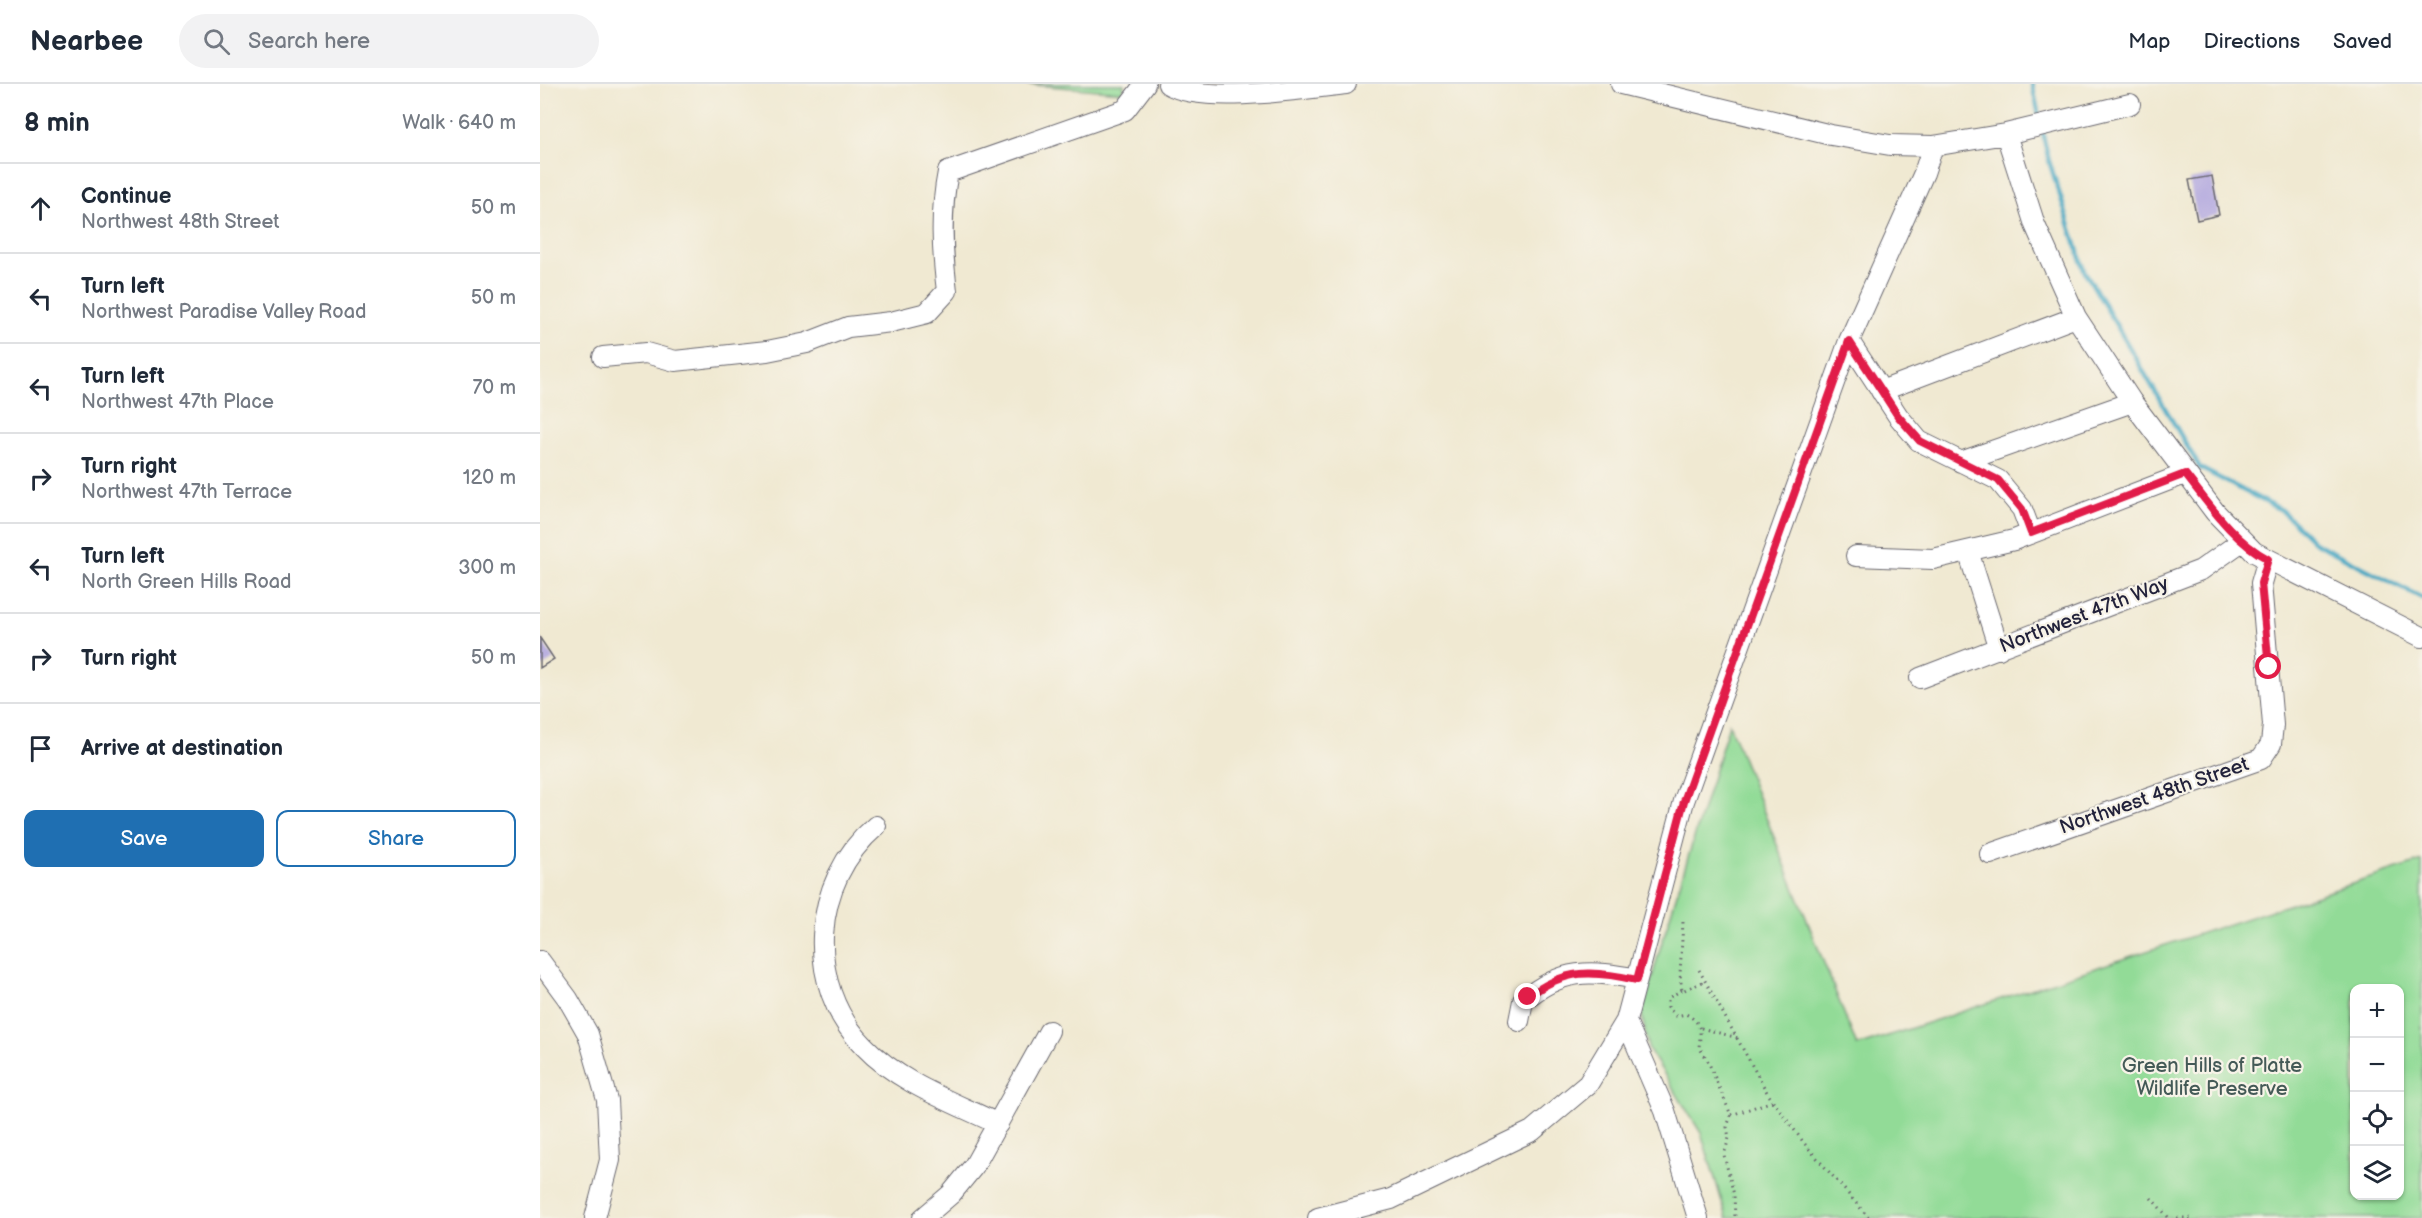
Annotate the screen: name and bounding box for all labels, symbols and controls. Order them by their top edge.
search box [179,14,599,68]
text: Nearbee [30,25,143,58]
icon: search [200,25,233,58]
text: Search here [248,28,370,55]
text: Map [2128,29,2171,54]
text: Directions [2204,29,2300,54]
text: Saved [2333,29,2392,54]
text: 8 min [24,108,90,139]
text: Walk · 640 m [402,111,516,135]
text: Continue [81,183,171,210]
icon: ahead [24,192,57,225]
text: 50 m [471,196,516,220]
text: Northwest 48th Street [81,210,279,234]
text: Turn left [81,273,165,300]
icon: left [24,282,57,315]
text: 50 m [471,286,516,310]
text: Northwest Paradise Valley Road [81,300,366,324]
text: Turn left [81,363,165,390]
icon: left [24,372,57,405]
text: 70 m [472,376,516,400]
text: Northwest 47th Place [81,390,274,414]
text: Turn right [81,453,177,480]
icon: right [24,462,57,495]
text: 120 m [463,466,516,490]
text: Northwest 47th Terrace [81,480,292,504]
text: Turn left [81,543,165,570]
icon: left [24,552,57,585]
text: 300 m [458,556,516,580]
text: North Green Hills Road [81,570,292,594]
street label: Northwest 47th Way [1996,572,2172,658]
icon: right [24,642,57,675]
text: Turn right [81,645,177,672]
text: 50 m [471,646,516,670]
route start [2255,653,2281,679]
icon: arrive [24,732,57,765]
text: Arrive at destination [81,735,283,762]
street label: Northwest 48th Street [2056,752,2252,840]
button: Save [24,810,264,867]
button: Share [276,810,516,867]
route end [1514,983,1540,1009]
map controls [2350,984,2404,1200]
button: + [2350,984,2404,1038]
button: − [2350,1038,2404,1092]
park label: Green Hills of Platte Wildlife Preserve [2122,1054,2302,1101]
button: locate [2350,1092,2404,1146]
button: layers [2350,1146,2404,1200]

